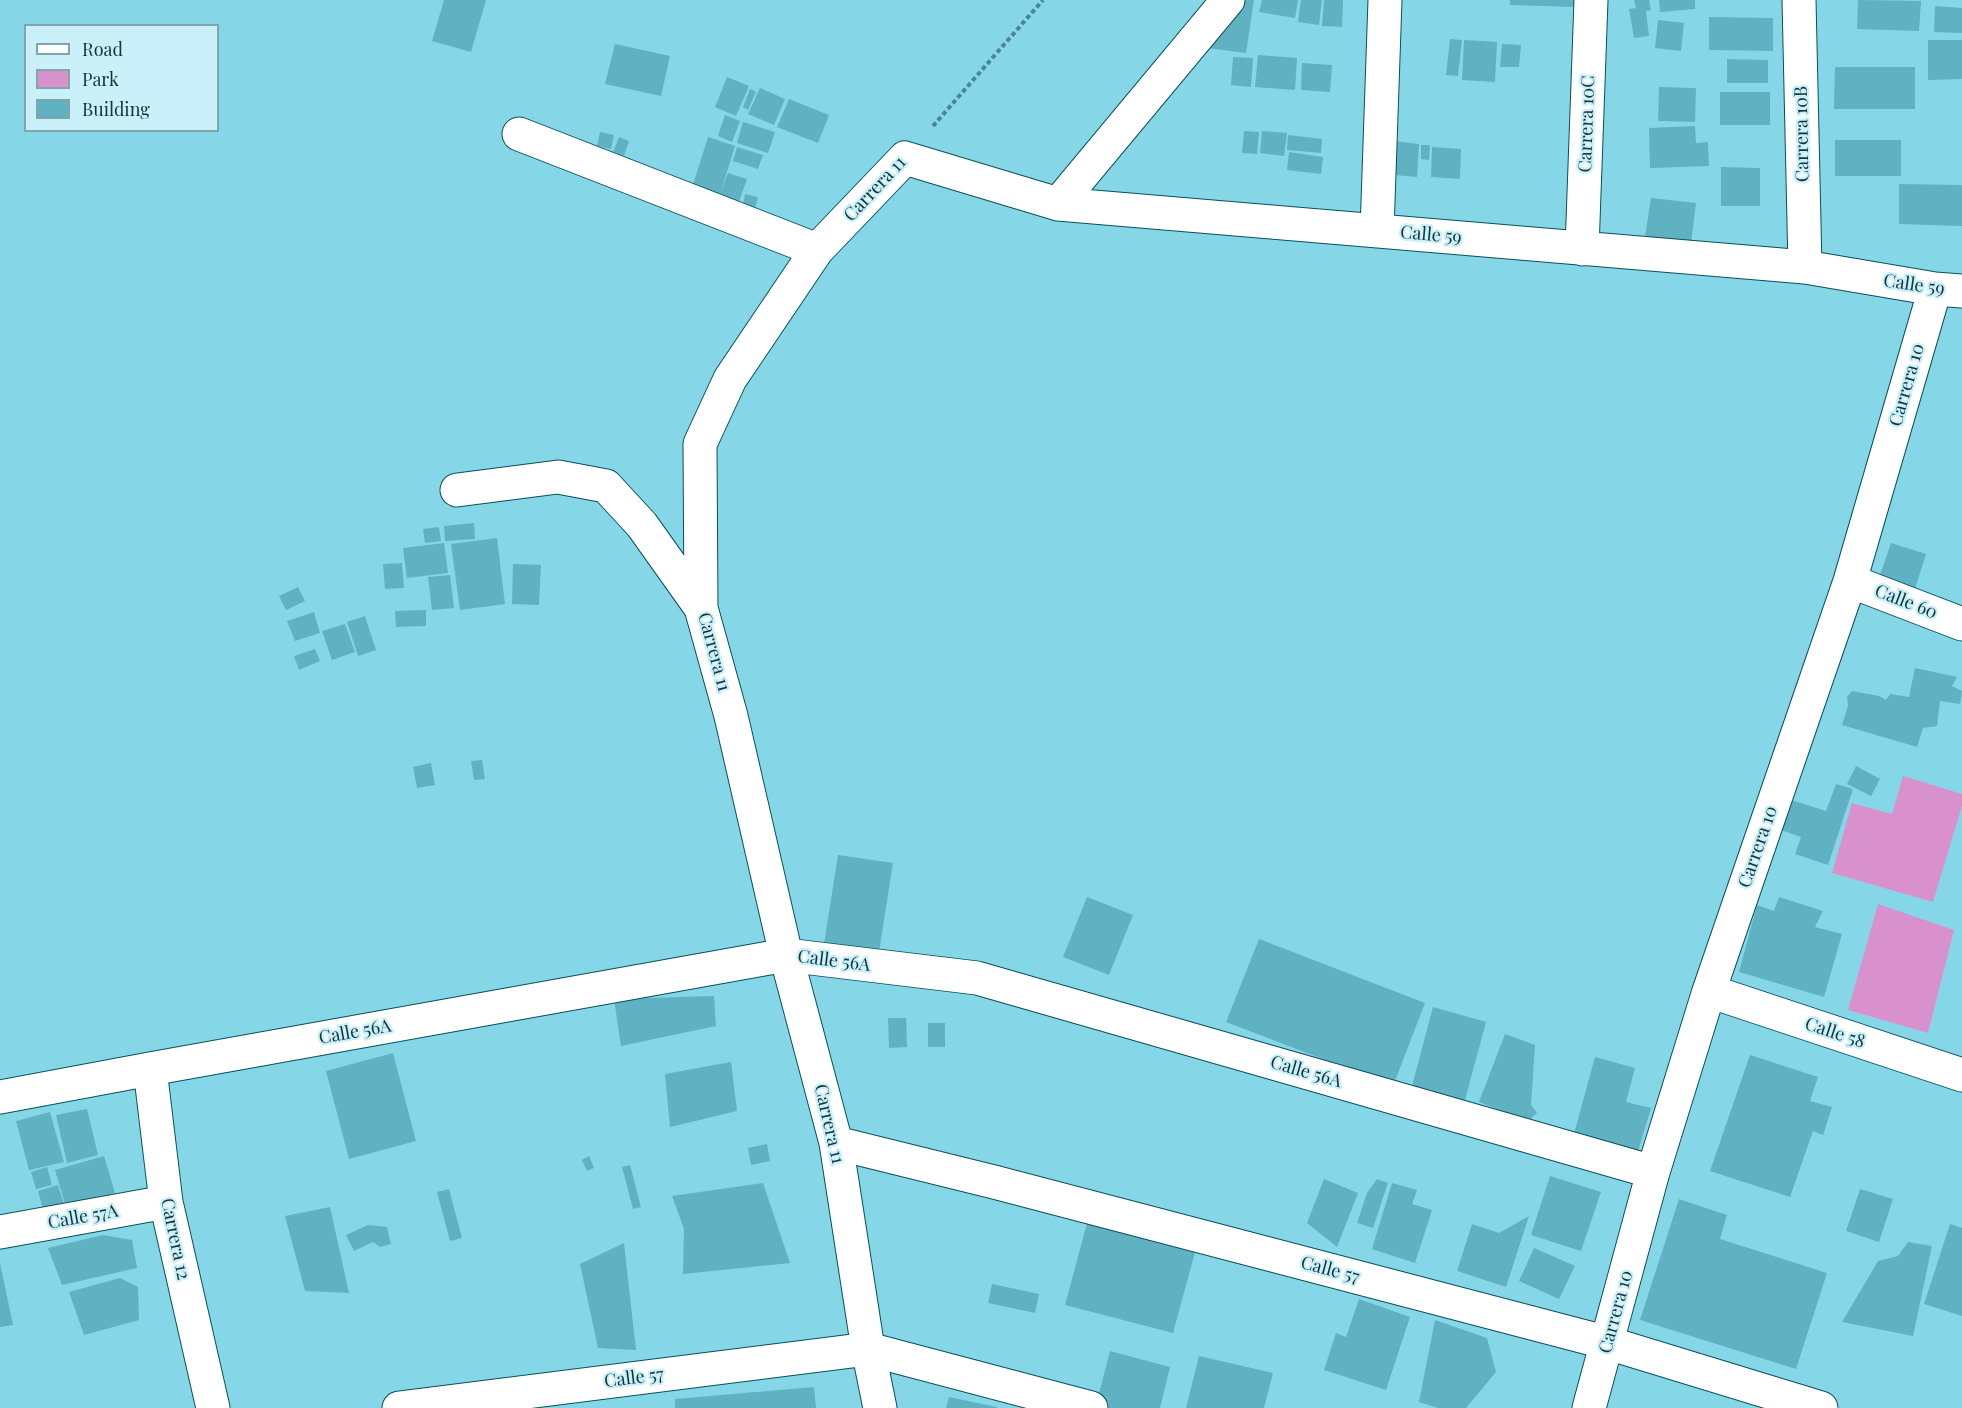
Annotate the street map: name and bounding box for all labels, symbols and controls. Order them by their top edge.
legend [24,24,219,132]
text: Road [82,37,123,61]
text: Park [82,67,119,91]
street label: Carrera 10C [1575,75,1599,173]
street label: Carrera 10B [1790,86,1814,182]
text: Building [82,97,150,121]
street label: Carrera 11 [840,152,910,226]
street label: Calle 59 [1399,222,1463,248]
street label: Calle 59 [1882,270,1946,300]
street label: Carrera 10 [1885,341,1929,429]
street label: Calle 60 [1872,580,1940,624]
street label: Carrera 11 [693,610,735,694]
street label: Carrera 10 [1734,803,1782,891]
street label: Calle 56A [796,946,872,976]
street label: Calle 58 [1802,1013,1868,1053]
street label: Calle 56A [317,1015,393,1049]
street label: Calle 56A [1268,1052,1344,1092]
street label: Carrera 11 [809,1082,849,1166]
street label: Carrera 12 [156,1196,194,1282]
street label: Calle 57A [46,1200,120,1234]
street label: Calle 57 [1298,1252,1362,1288]
street label: Carrera 10 [1595,1268,1637,1356]
street label: Calle 57 [603,1364,665,1392]

